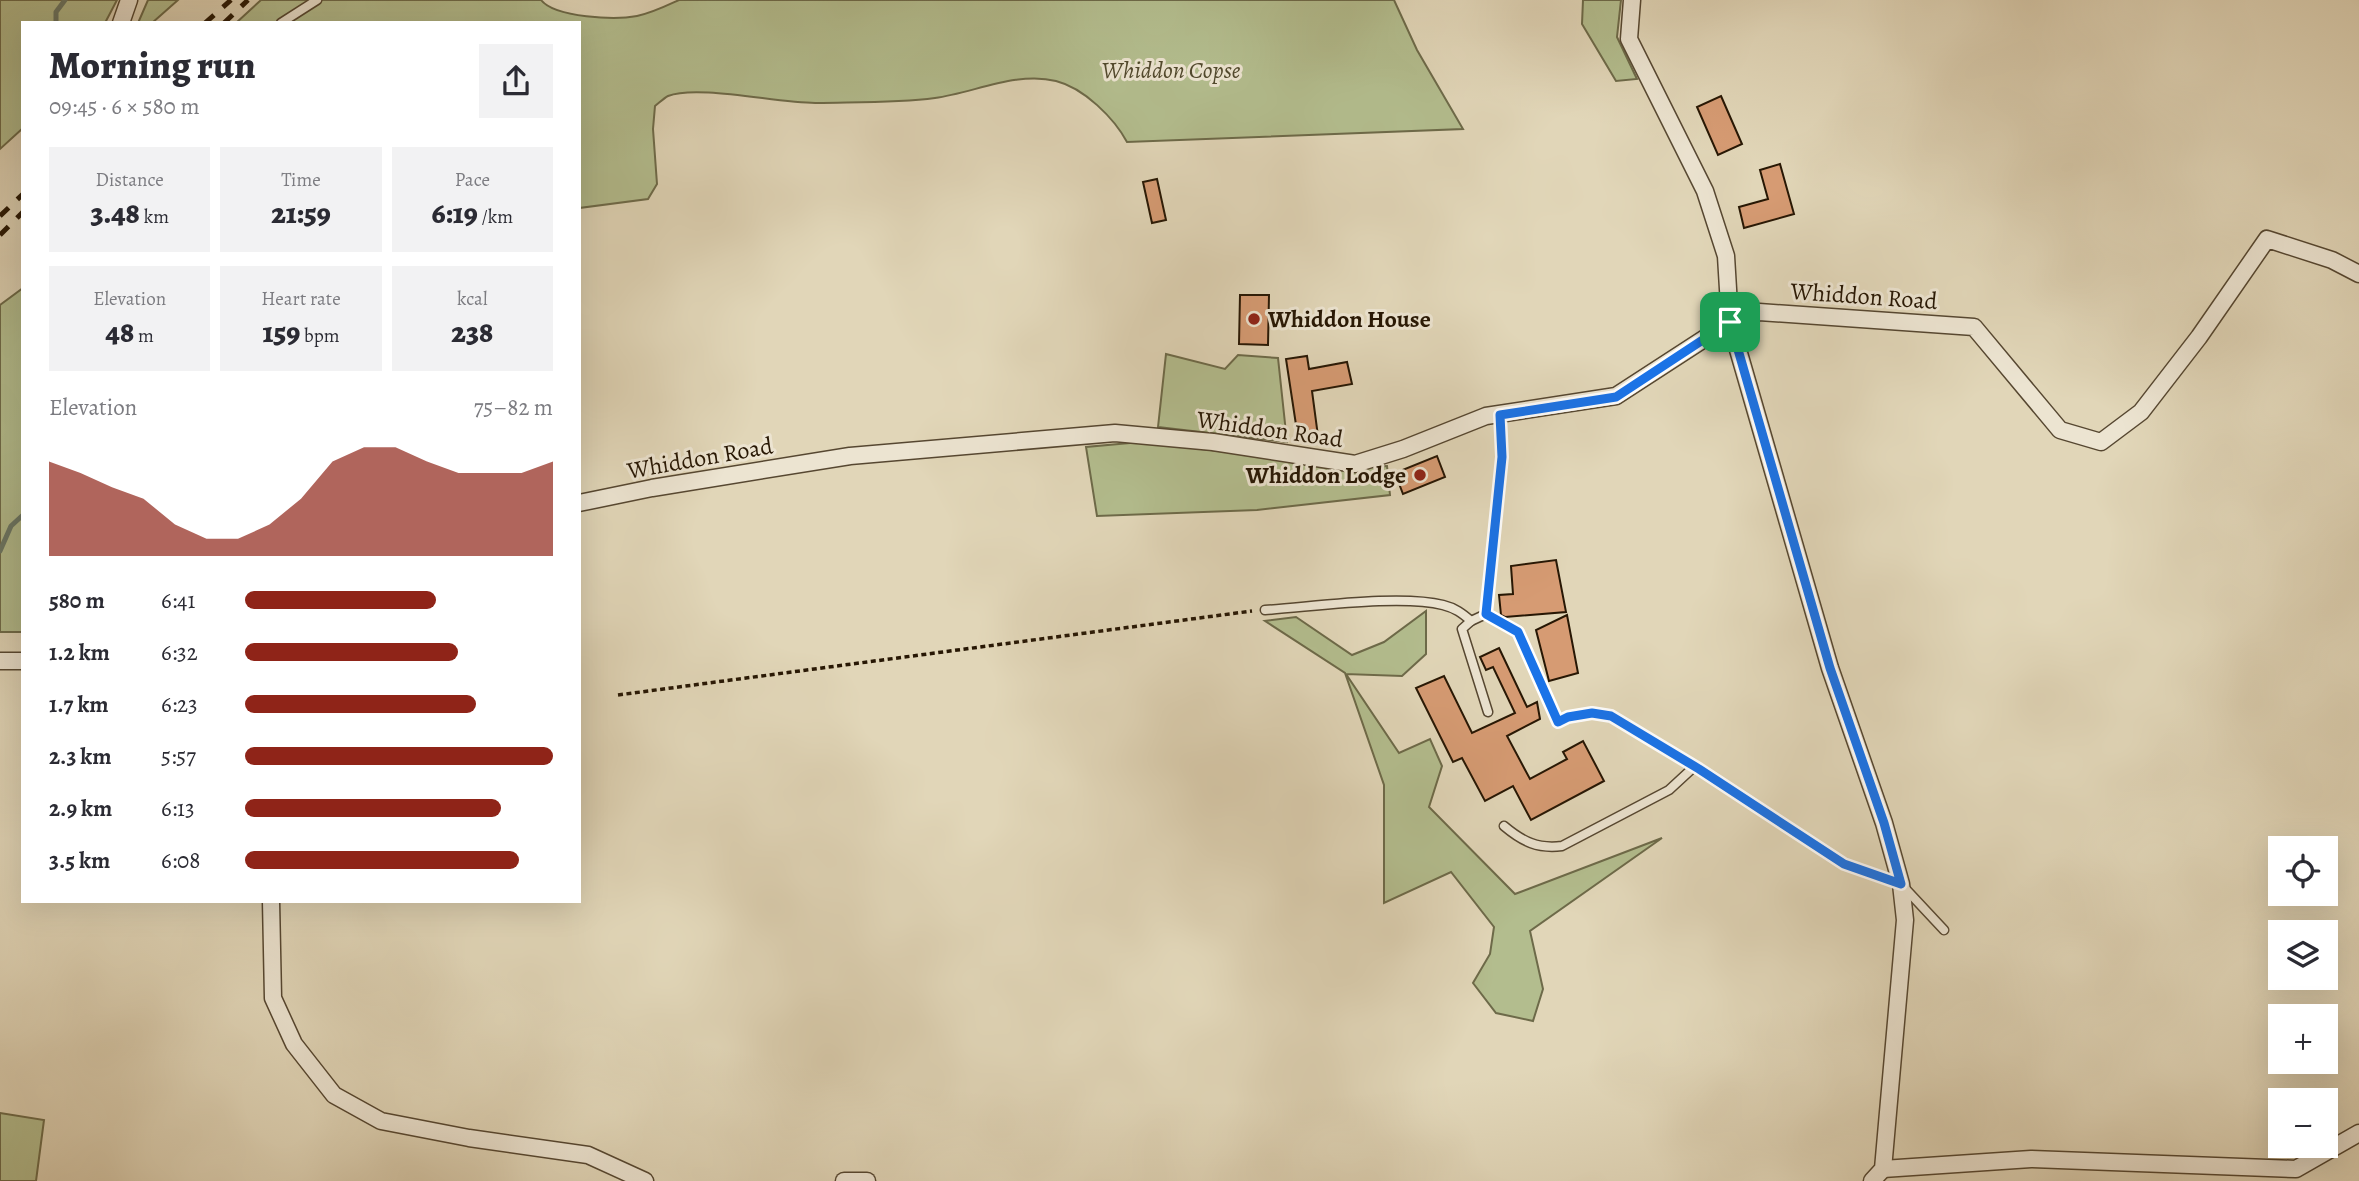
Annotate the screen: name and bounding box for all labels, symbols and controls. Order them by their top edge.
text: Morning run [49,39,256,91]
button: share [479,44,553,118]
park label: Whiddon Copse [1102,54,1241,86]
text: 09:45 · 6 × 580 m [49,91,200,122]
text: Distance [96,167,164,193]
text: Time [281,167,321,193]
text: Pace [455,167,490,193]
text: 3.48 [90,193,140,233]
text: 21:59 [271,193,331,233]
text: 6:19 [432,193,478,233]
text: km [140,204,169,230]
text: /km [478,204,513,230]
street label: Whiddon Road [1788,275,1939,317]
text: Elevation [93,286,166,312]
text: Heart rate [261,286,341,312]
text: kcal [457,286,488,312]
pin [1700,292,1760,352]
place label: Whiddon House [1267,303,1431,335]
icon: arrive [1711,303,1749,341]
marker: Whiddon House [1246,311,1262,327]
text: 48 [106,312,134,352]
text: 159 [262,312,300,352]
text: 238 [451,312,493,352]
text: m [134,323,154,349]
text: bpm [300,323,340,349]
text: Elevation [49,392,137,423]
text: 75–82 m [474,392,553,423]
street label: Whiddon Road [1194,403,1345,455]
street label: Whiddon Road [624,429,775,487]
place label: Whiddon Lodge [1245,459,1406,491]
marker: Whiddon Lodge [1412,467,1428,483]
text: 580 m [49,585,105,616]
text: 6:41 [161,585,195,616]
text: 1.2 km [49,637,110,668]
text: 6:32 [161,637,198,668]
text: 1.7 km [49,689,109,720]
text: 6:23 [161,689,198,720]
text: 2.3 km [49,741,112,772]
text: 5:57 [161,741,196,772]
text: 2.9 km [49,793,112,824]
text: 6:13 [161,793,195,824]
map controls [2268,836,2338,1158]
button: locate [2268,836,2338,906]
text: 3.5 km [49,845,110,876]
text: 6:08 [161,845,201,876]
button: layers [2268,920,2338,990]
button: + [2268,1004,2338,1074]
button: − [2268,1088,2338,1158]

